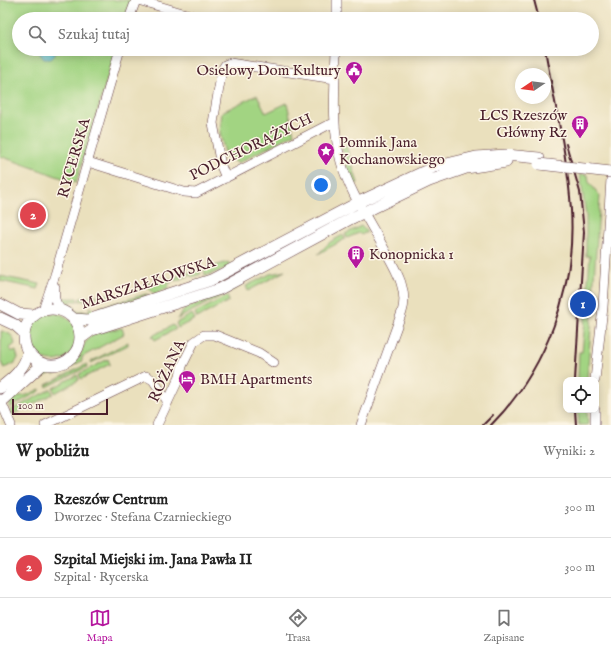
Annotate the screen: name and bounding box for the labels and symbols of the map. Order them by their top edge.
public building icon: Osielowy Dom Kultury [344,60,364,85]
place label: Osielowy Dom Kultury [197,61,342,80]
north arrow [515,68,551,104]
place label: LCS Rzeszów Główny Rz [479,106,568,142]
street label: PODCHORĄŻYCH [186,109,316,185]
building icon: LCS Rzeszów Główny Rz [570,114,590,139]
street label: RYCERSKA [53,115,95,200]
place label: Pomnik Jana Kochanowskiego [339,133,445,169]
place icon: Pomnik Jana Kochanowskiego [316,141,336,166]
your location [311,175,331,195]
pin: 2 [20,200,46,230]
building icon: Konopnicka 1 [346,244,366,269]
place label: Konopnicka 1 [369,245,454,264]
street label: MARSZAŁKOWSKA [78,252,218,314]
pin: 1 [570,289,596,319]
street label: RÓŻANA [144,336,190,405]
hotel icon: BMH Apartments [177,369,197,394]
place label: BMH Apartments [200,370,312,389]
scale bar [12,397,108,416]

